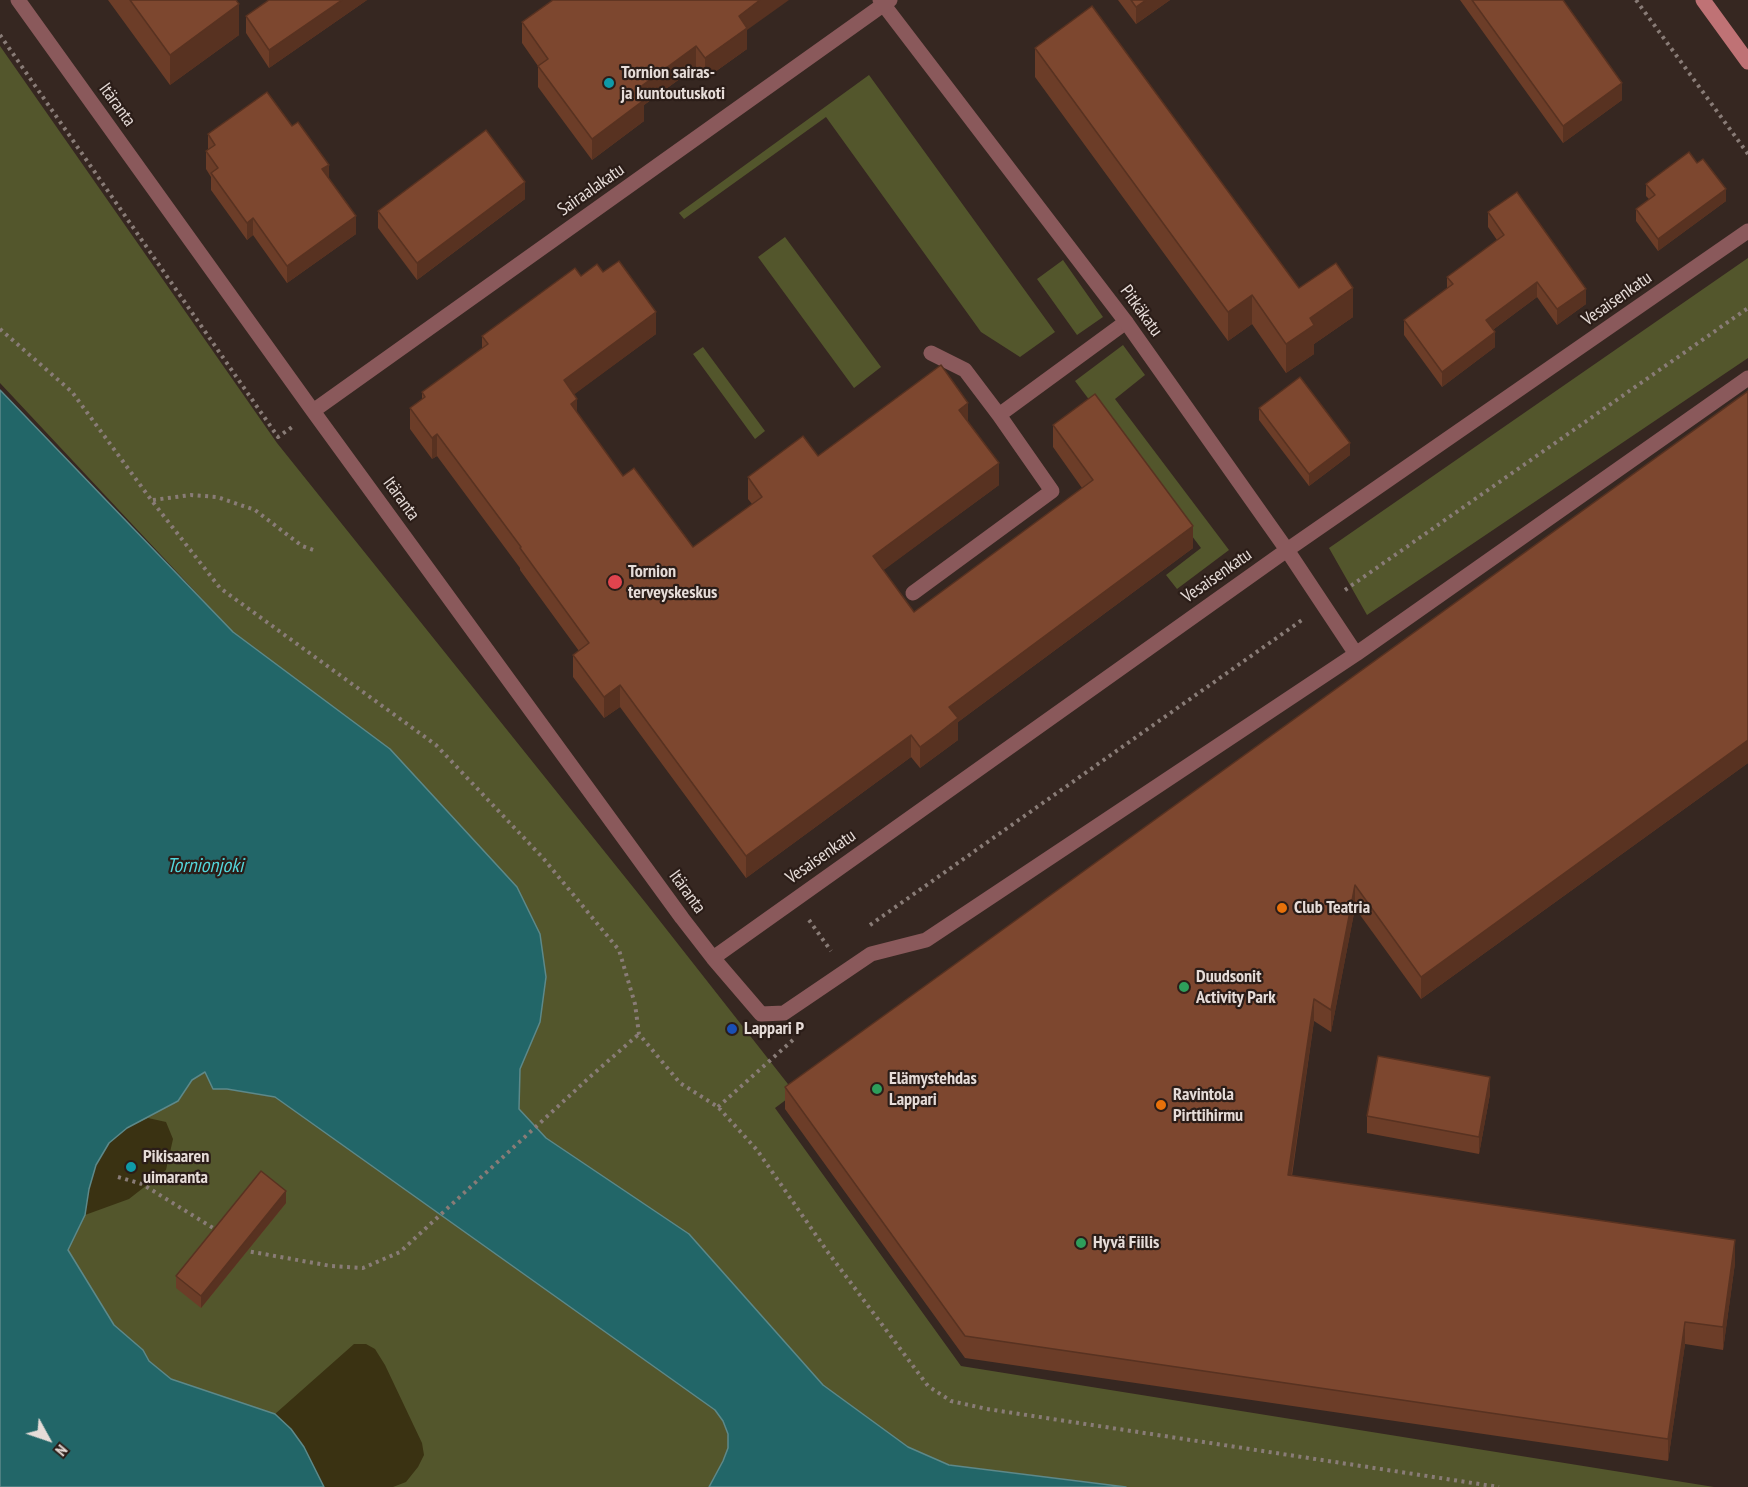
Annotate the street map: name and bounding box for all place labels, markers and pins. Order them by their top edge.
place label: Tornion sairas- ja kuntoutuskoti [621,62,725,104]
marker: Tornion sairas- ja kuntoutuskoti [602,76,616,90]
place label: Tornion terveyskeskus [628,561,717,604]
marker: Tornion terveyskeskus [606,573,624,591]
place label: Club Teatria [1294,897,1370,919]
marker: Club Teatria [1275,901,1289,915]
place label: Duudsonit Activity Park [1196,966,1276,1008]
marker: Duudsonit Activity Park [1177,980,1191,994]
place label: Lappari P [744,1018,804,1040]
marker: Lappari P [725,1022,739,1036]
place label: Elämystehdas Lappari [889,1068,977,1110]
marker: Elämystehdas Lappari [870,1082,884,1096]
place label: Ravintola Pirttihirmu [1173,1084,1243,1126]
marker: Ravintola Pirttihirmu [1154,1098,1168,1112]
place label: Pikisaaren uimaranta [143,1146,209,1188]
marker: Pikisaaren uimaranta [124,1160,138,1174]
place label: Hyvä Fiilis [1093,1232,1159,1254]
marker: Hyvä Fiilis [1074,1236,1088,1250]

